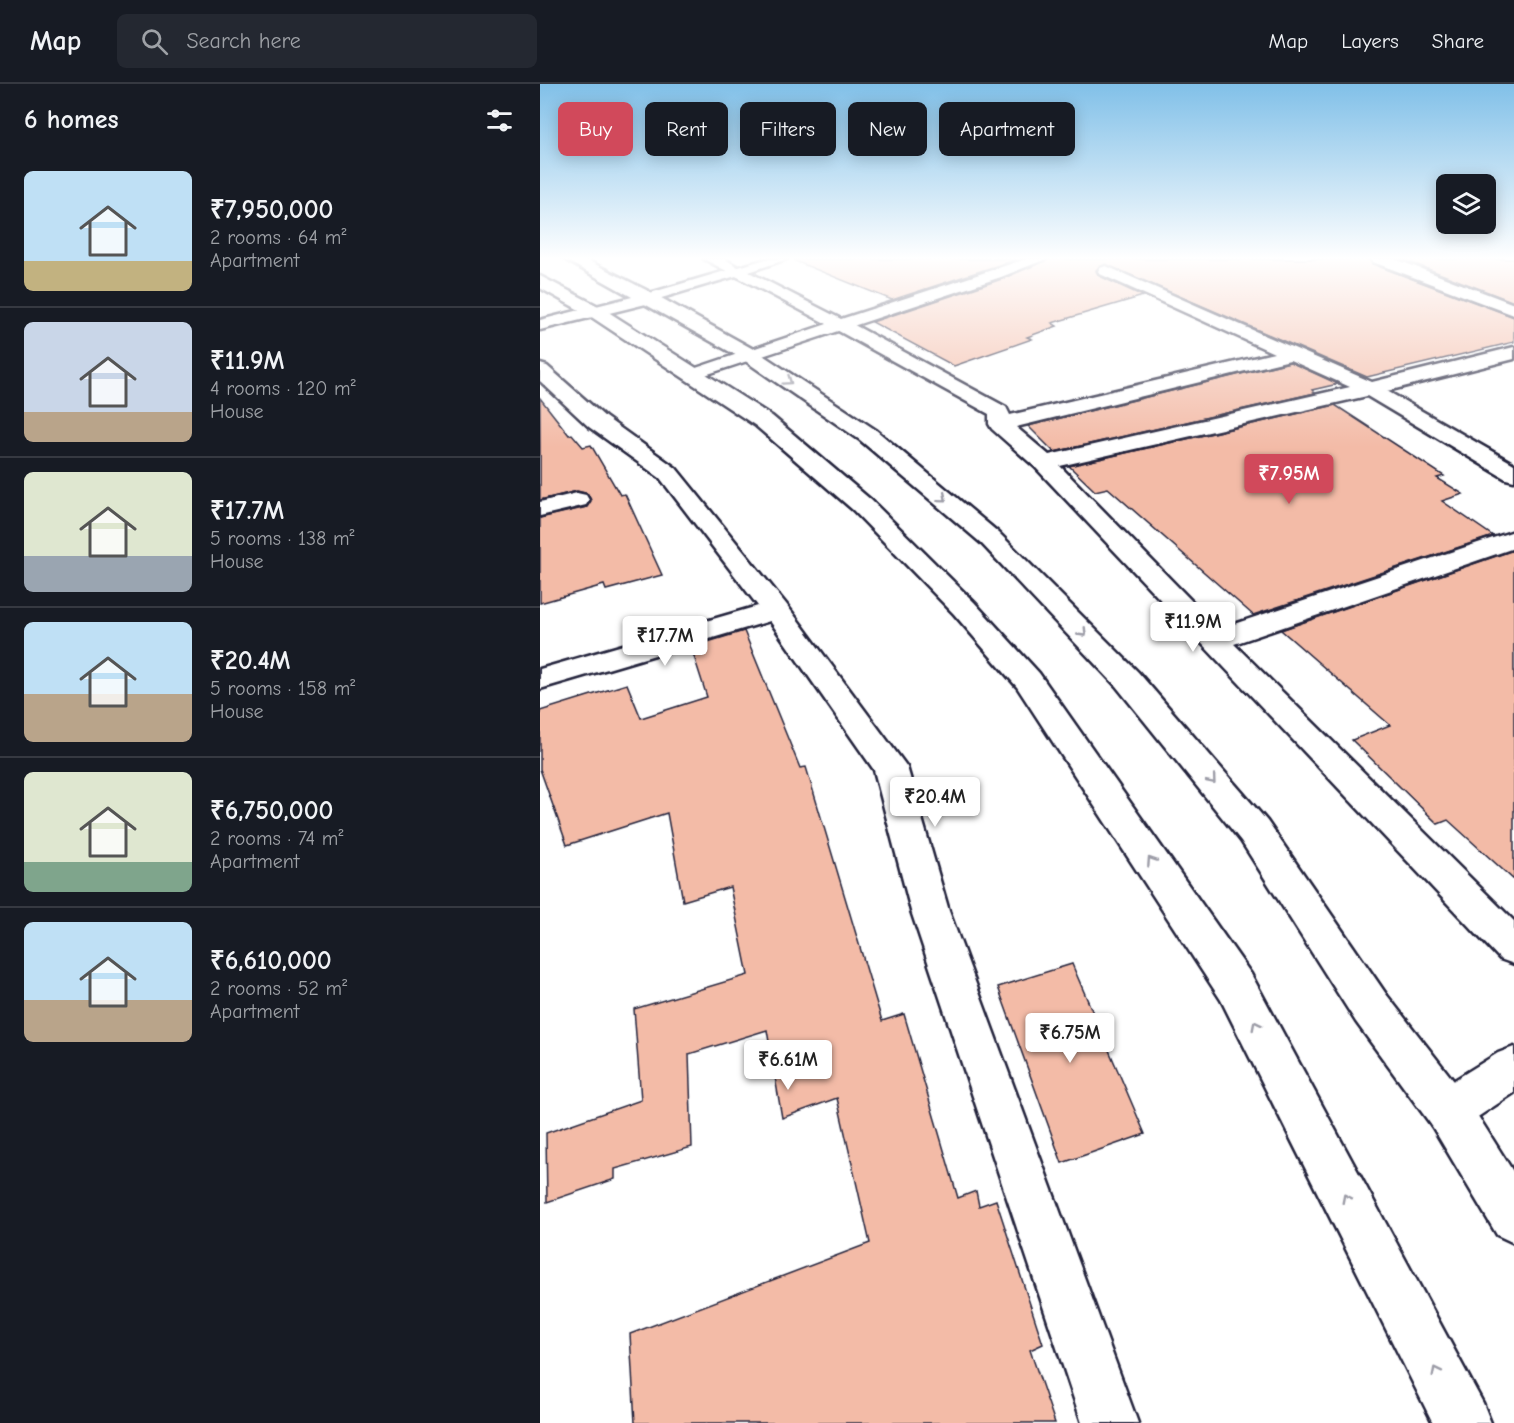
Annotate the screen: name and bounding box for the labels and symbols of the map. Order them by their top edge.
one-way arrow [781,374,792,385]
pin: ₹7.95M [1240,454,1338,505]
one-way arrow [936,491,947,502]
pin: ₹11.9M [1144,602,1242,653]
pin: ₹17.7M [616,616,714,667]
one-way arrow [1076,627,1087,637]
one-way arrow [1204,773,1215,784]
pin: ₹20.4M [886,777,984,828]
one-way arrow [1147,857,1158,868]
pin: ₹6.75M [1021,1013,1119,1064]
one-way arrow [1252,1021,1263,1031]
pin: ₹6.61M [739,1040,837,1091]
one-way arrow [1342,1194,1353,1204]
one-way arrow [1432,1367,1443,1377]

